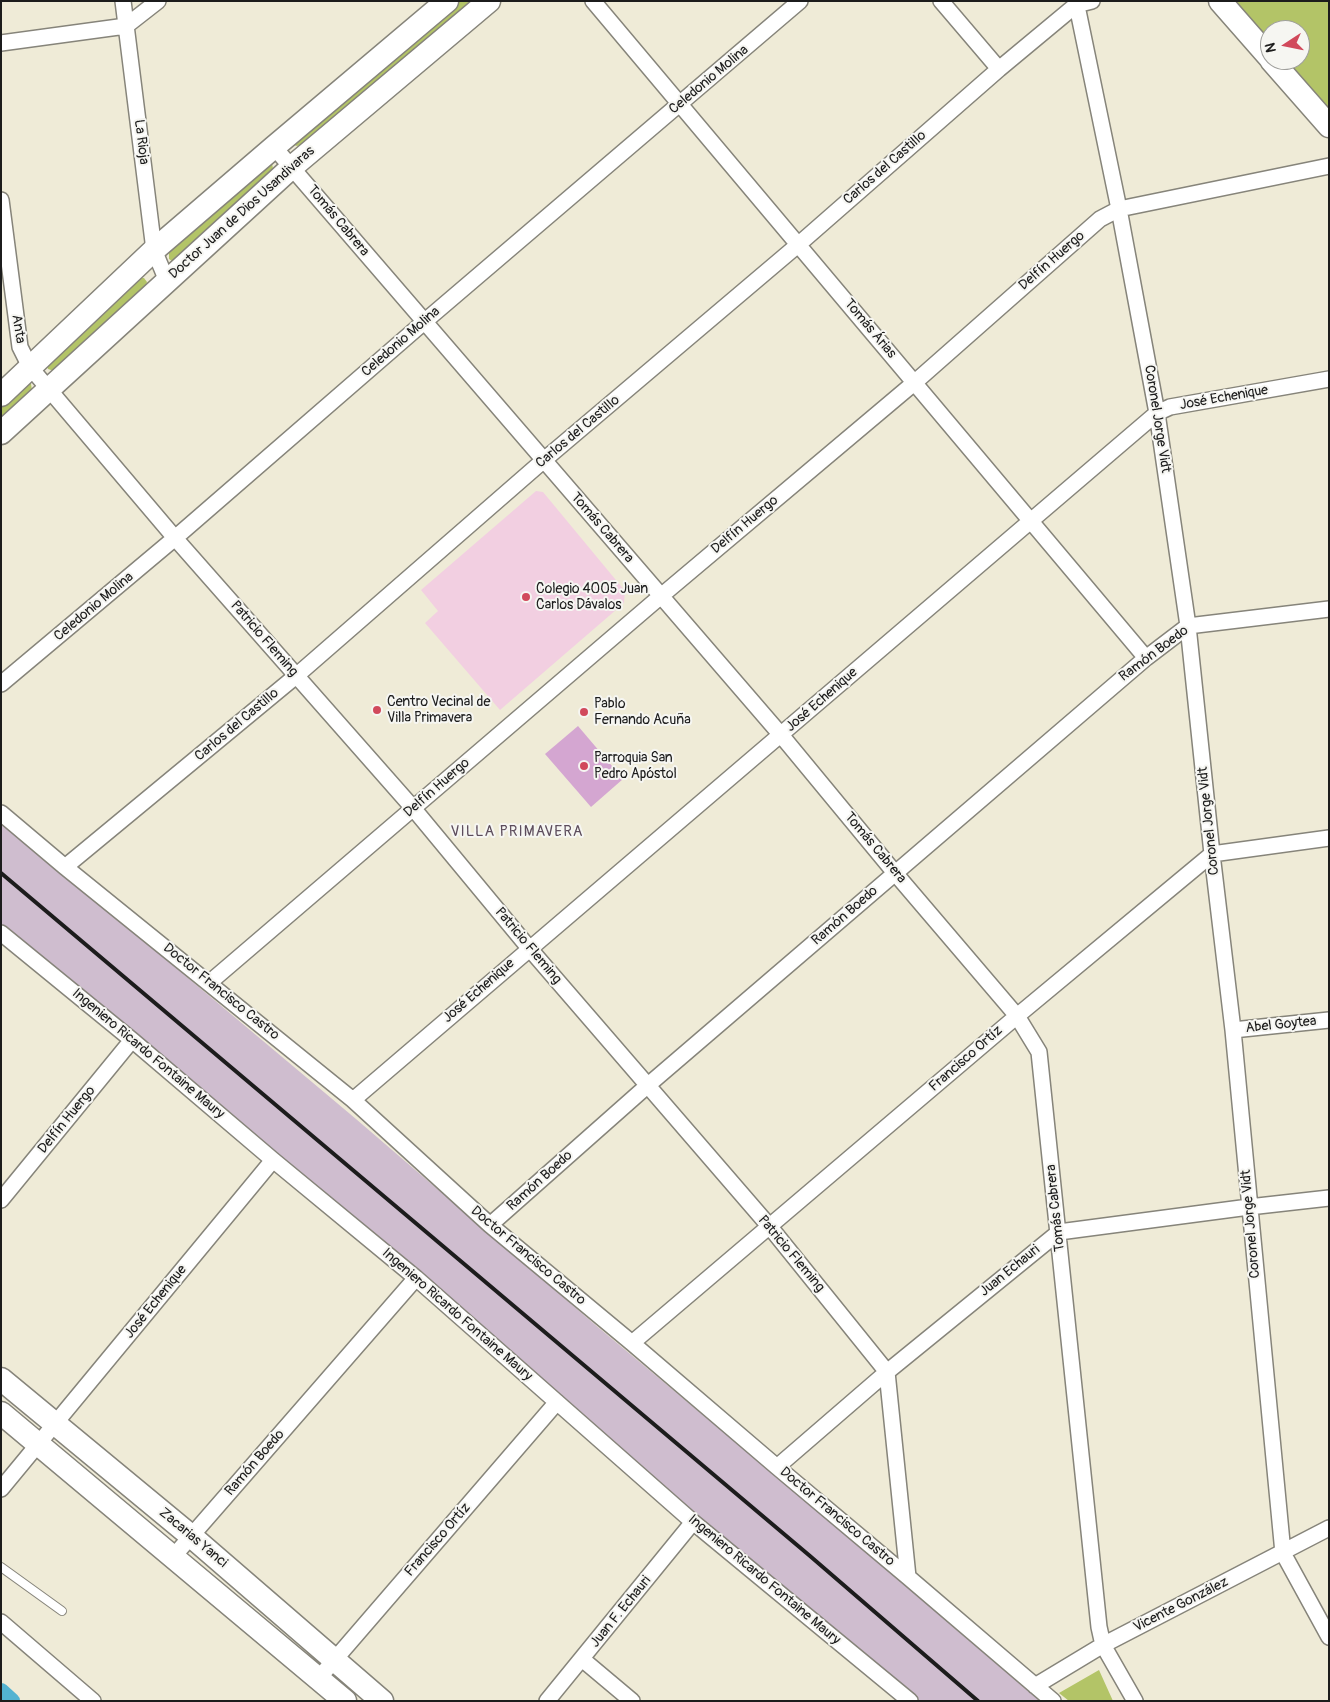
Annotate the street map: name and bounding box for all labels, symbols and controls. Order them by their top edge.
north arrow [1260,20,1310,70]
text: N [1262,41,1280,54]
street label: Celedonio Molina [666,42,752,118]
street label: La Rioja [130,119,152,165]
street label: Carlos del Castillo [840,127,930,209]
street label: Doctor Juan de Dios Usandivaras [166,143,318,283]
street label: Tomás Cabrera [303,182,373,260]
street label: Delfín Huergo [1016,228,1088,294]
street label: Tomás Árias [840,296,900,362]
street label: Celedonio Molina [358,303,444,381]
street label: Anta [7,313,29,345]
street label: Coronel Jorge Vidt [1140,364,1174,474]
street label: José Echenique [1178,382,1270,414]
street label: Carlos del Castillo [533,392,623,472]
street label: Tomás Cabrera [567,489,637,567]
street label: Delfín Huergo [708,492,782,558]
street label: Celedonio Molina [51,569,137,645]
place label: Colegio 4005 Juan Carlos Dávalos [536,581,648,614]
marker: Colegio 4005 Juan Carlos Dávalos [520,591,532,603]
street label: Patricio Fleming [227,598,301,680]
street label: Ramón Boedo [1116,623,1192,685]
street label: José Echenique [783,664,861,736]
street label: Carlos del Castillo [192,685,282,765]
place label: Centro Vecinal de Villa Primavera [387,694,490,726]
place label: Pablo Fernando Acuña [594,696,691,729]
marker: Centro Vecinal de Villa Primavera [371,704,383,716]
marker: Pablo Fernando Acuña [578,706,590,718]
place label: Parroquia San Pedro Apóstol [594,750,677,782]
street label: Delfín Huergo [401,755,473,821]
marker: Parroquia San Pedro Apóstol [578,760,590,772]
street label: Coronel Jorge Vidt [1195,766,1223,876]
street label: Tomás Cabrera [840,809,910,887]
district label: VILLA PRIMAVERA [449,823,585,841]
street label: Ramón Boedo [809,883,881,949]
street label: Patricio Fleming [491,904,565,988]
street label: Doctor Francisco Castro [159,940,283,1044]
street label: José Echenique [440,955,518,1027]
street label: Ingeniero Ricardo Fontaine Maury [68,985,228,1123]
street label: Abel Goytea [1245,1013,1317,1037]
street label: Francisco Ortíz [926,1023,1006,1095]
street label: Delfín Huergo [35,1083,99,1157]
street label: Ramón Boedo [504,1147,576,1215]
street label: Tomás Cabrera [1043,1164,1069,1252]
street label: Coronel Jorge Vidt [1238,1169,1264,1279]
street label: Doctor Francisco Castro [467,1203,589,1309]
street label: Patricio Fleming [754,1212,828,1296]
street label: Juan Echauri [977,1242,1043,1300]
street label: Ingeniero Ricardo Fontaine Maury [378,1245,536,1385]
street label: José Echenique [121,1262,191,1342]
street label: Ramón Boedo [222,1427,288,1499]
street label: Doctor Francisco Castro [776,1464,898,1570]
street label: Francisco Ortíz [402,1500,474,1580]
street label: Zacarias Yanci [155,1505,231,1571]
street label: Ingeniero Ricardo Fontaine Maury [684,1511,844,1649]
street label: Juan F. Echauri [587,1573,655,1651]
street label: Vicente González [1131,1574,1231,1636]

